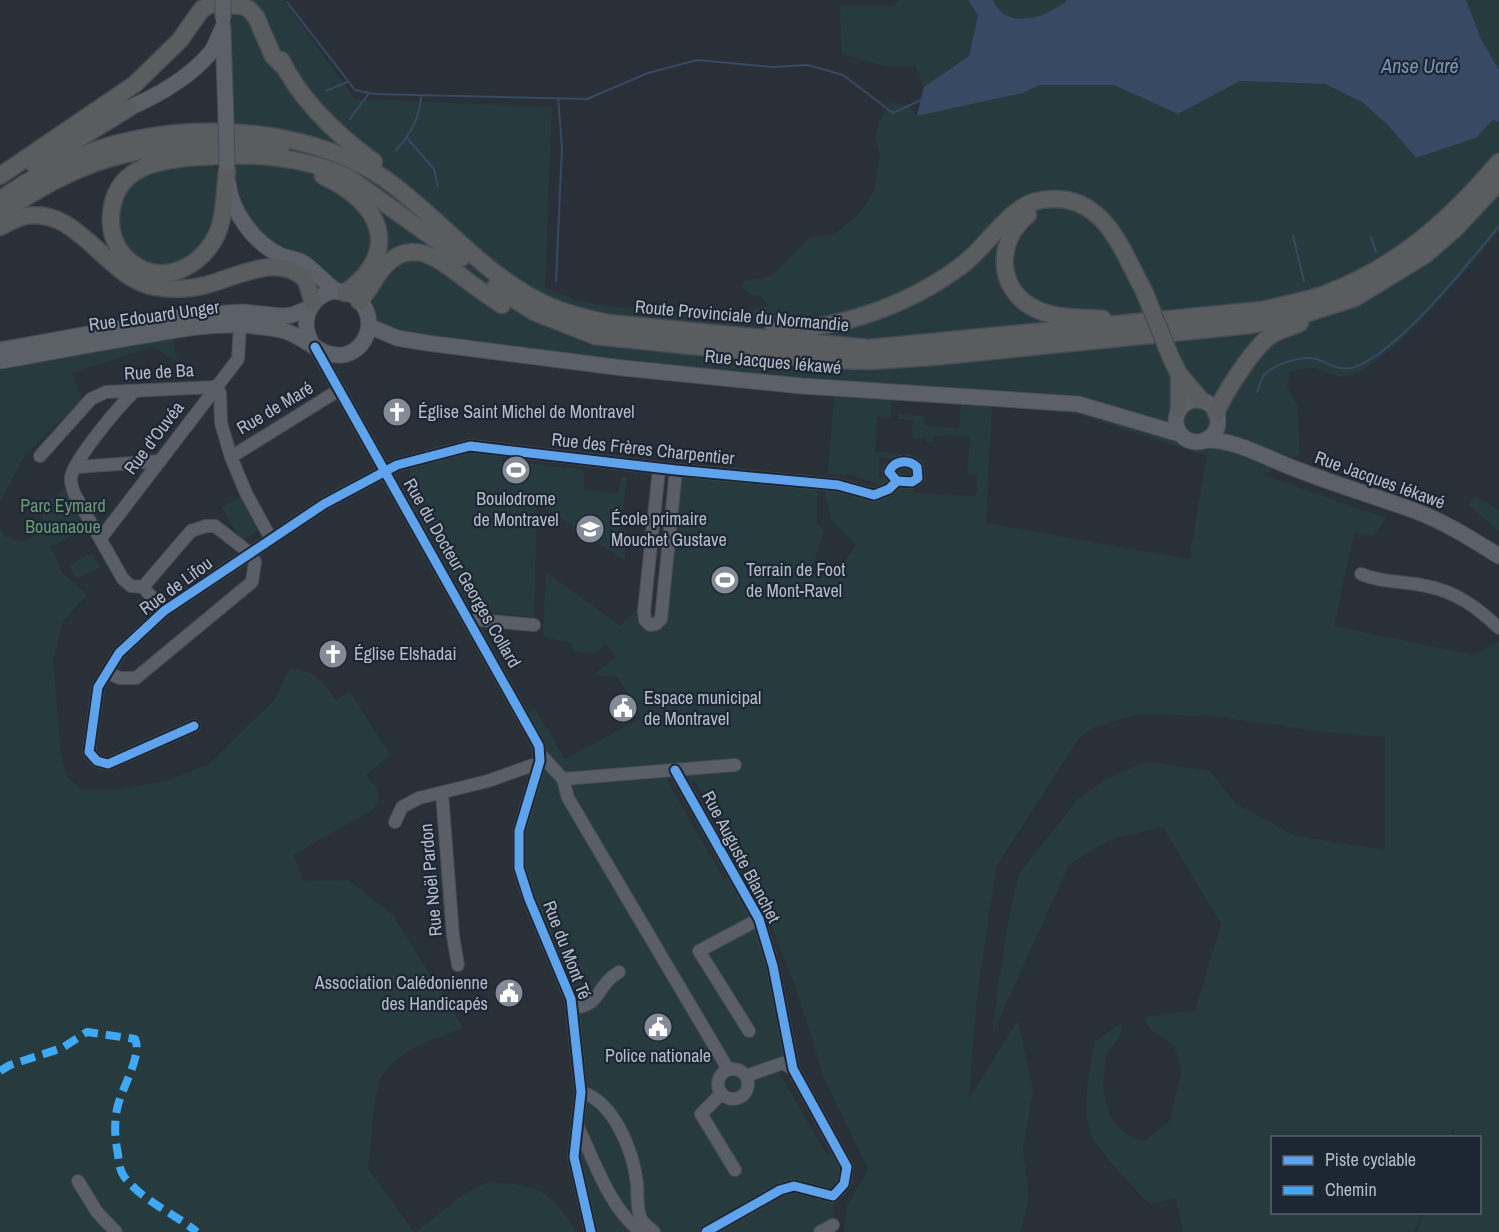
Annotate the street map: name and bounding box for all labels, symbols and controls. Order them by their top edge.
water label: Anse Uaré [1380,52,1459,79]
street label: Rue Edouard Unger [87,294,221,337]
street label: Route Provinciale du Normandie [634,294,850,337]
street label: Rue Jacques Iékawé [704,343,842,380]
street label: Rue de Ba [123,357,194,386]
street label: Rue de Maré [232,375,318,440]
street label: Rue d'Ouvéa [118,396,189,479]
church icon: Église Saint Michel de Montravel [381,396,413,428]
place label: Église Saint Michel de Montravel [418,399,635,424]
street label: Rue des Frères Charpentier [550,426,736,471]
street label: Rue Jacques Iékawé [1312,444,1449,515]
sports icon: Boulodrome de Montravel [500,454,532,486]
street label: Rue du Docteur Georges Collard [398,473,527,672]
place label: Boulodrome de Montravel [473,486,559,532]
park label: Parc Eymard Bouanaoue [20,493,106,539]
place label: École primaire Mouchet Gustave [611,506,727,552]
school or university icon: École primaire Mouchet Gustave [574,513,606,545]
street label: Rue de Lifou [134,551,217,621]
place label: Terrain de Foot de Mont-Ravel [746,557,845,603]
sports icon: Terrain de Foot de Mont-Ravel [709,564,741,596]
church icon: Église Elshadai [317,638,349,670]
place label: Église Elshadai [354,641,457,666]
place label: Espace municipal de Montravel [644,685,761,731]
public building icon: Espace municipal de Montravel [607,692,639,724]
street label: Rue Auguste Blanchet [696,786,787,927]
street label: Rue Noël Pardon [413,823,448,938]
street label: Rue du Mont Té [537,897,598,1003]
place label: Association Calédonienne des Handicapés [314,970,488,1016]
public building icon: Association Calédonienne des Handicapés [493,977,525,1009]
public building icon: Police nationale [642,1011,674,1043]
place label: Police nationale [605,1043,711,1068]
legend [1271,1136,1481,1214]
text: Piste cyclable [1325,1147,1416,1172]
text: Chemin [1325,1177,1377,1202]

